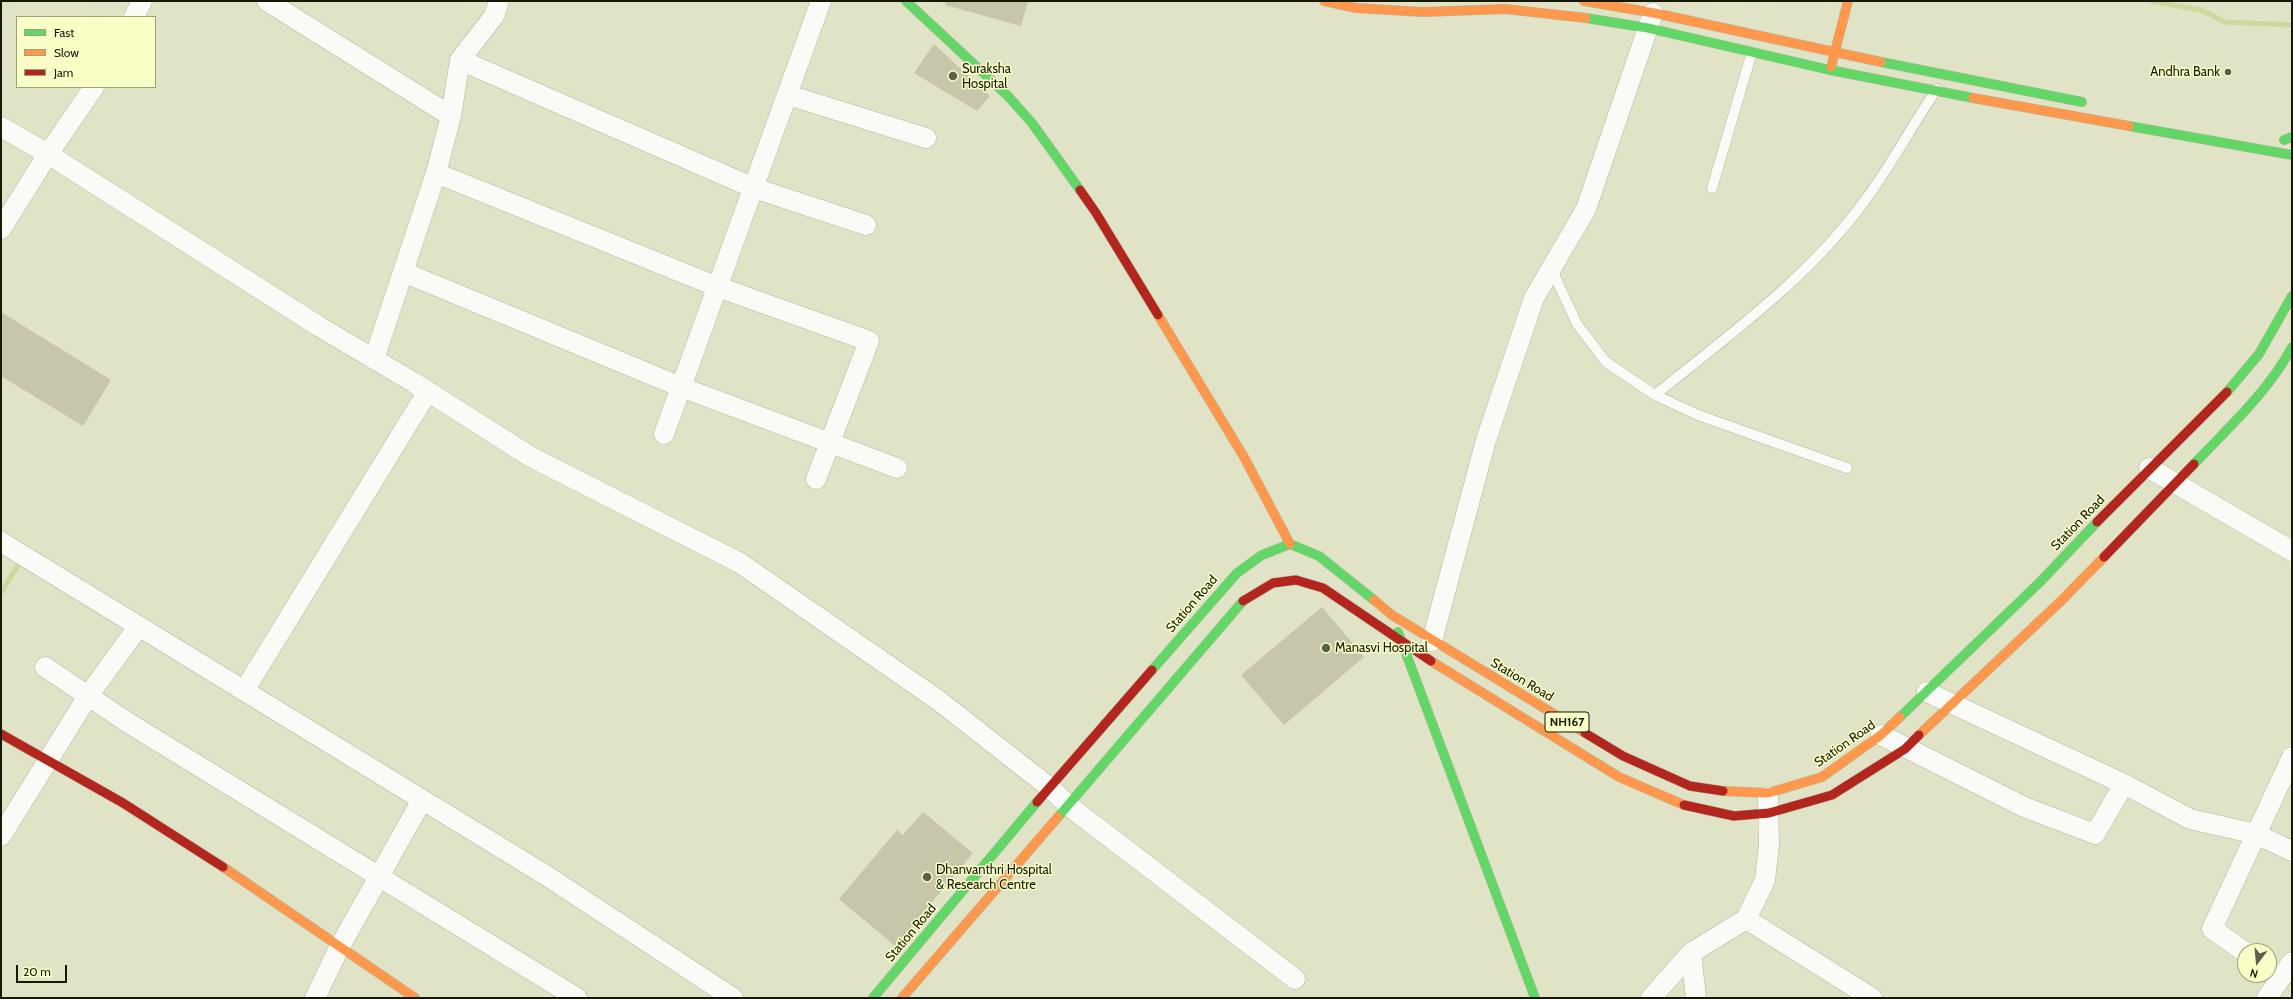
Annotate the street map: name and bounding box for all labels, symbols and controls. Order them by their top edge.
legend [16,16,156,88]
text: Fast [54,25,74,40]
text: Slow [54,45,79,60]
place label: Suraksha Hospital [962,61,1011,92]
place label: Andhra Bank [2150,64,2220,80]
text: Jam [54,65,73,80]
marker: Andhra Bank [2223,67,2233,77]
marker: Suraksha Hospital [947,70,959,82]
street label: Station Road [2048,492,2108,554]
street label: Station Road [1163,572,1221,636]
place label: Manasvi Hospital [1335,640,1428,656]
marker: Manasvi Hospital [1320,642,1332,654]
street label: Station Road [1488,655,1556,705]
road number: NH167 [1545,712,1589,732]
street label: Station Road [1812,717,1878,771]
place label: Dhanvanthri Hospital & Research Centre [936,862,1052,893]
marker: Dhanvanthri Hospital & Research Centre [921,871,933,883]
street label: Station Road [882,901,940,965]
north arrow [2237,943,2277,983]
scale bar [18,957,69,983]
text: 20 m [23,964,51,979]
text: N [2248,966,2260,981]

